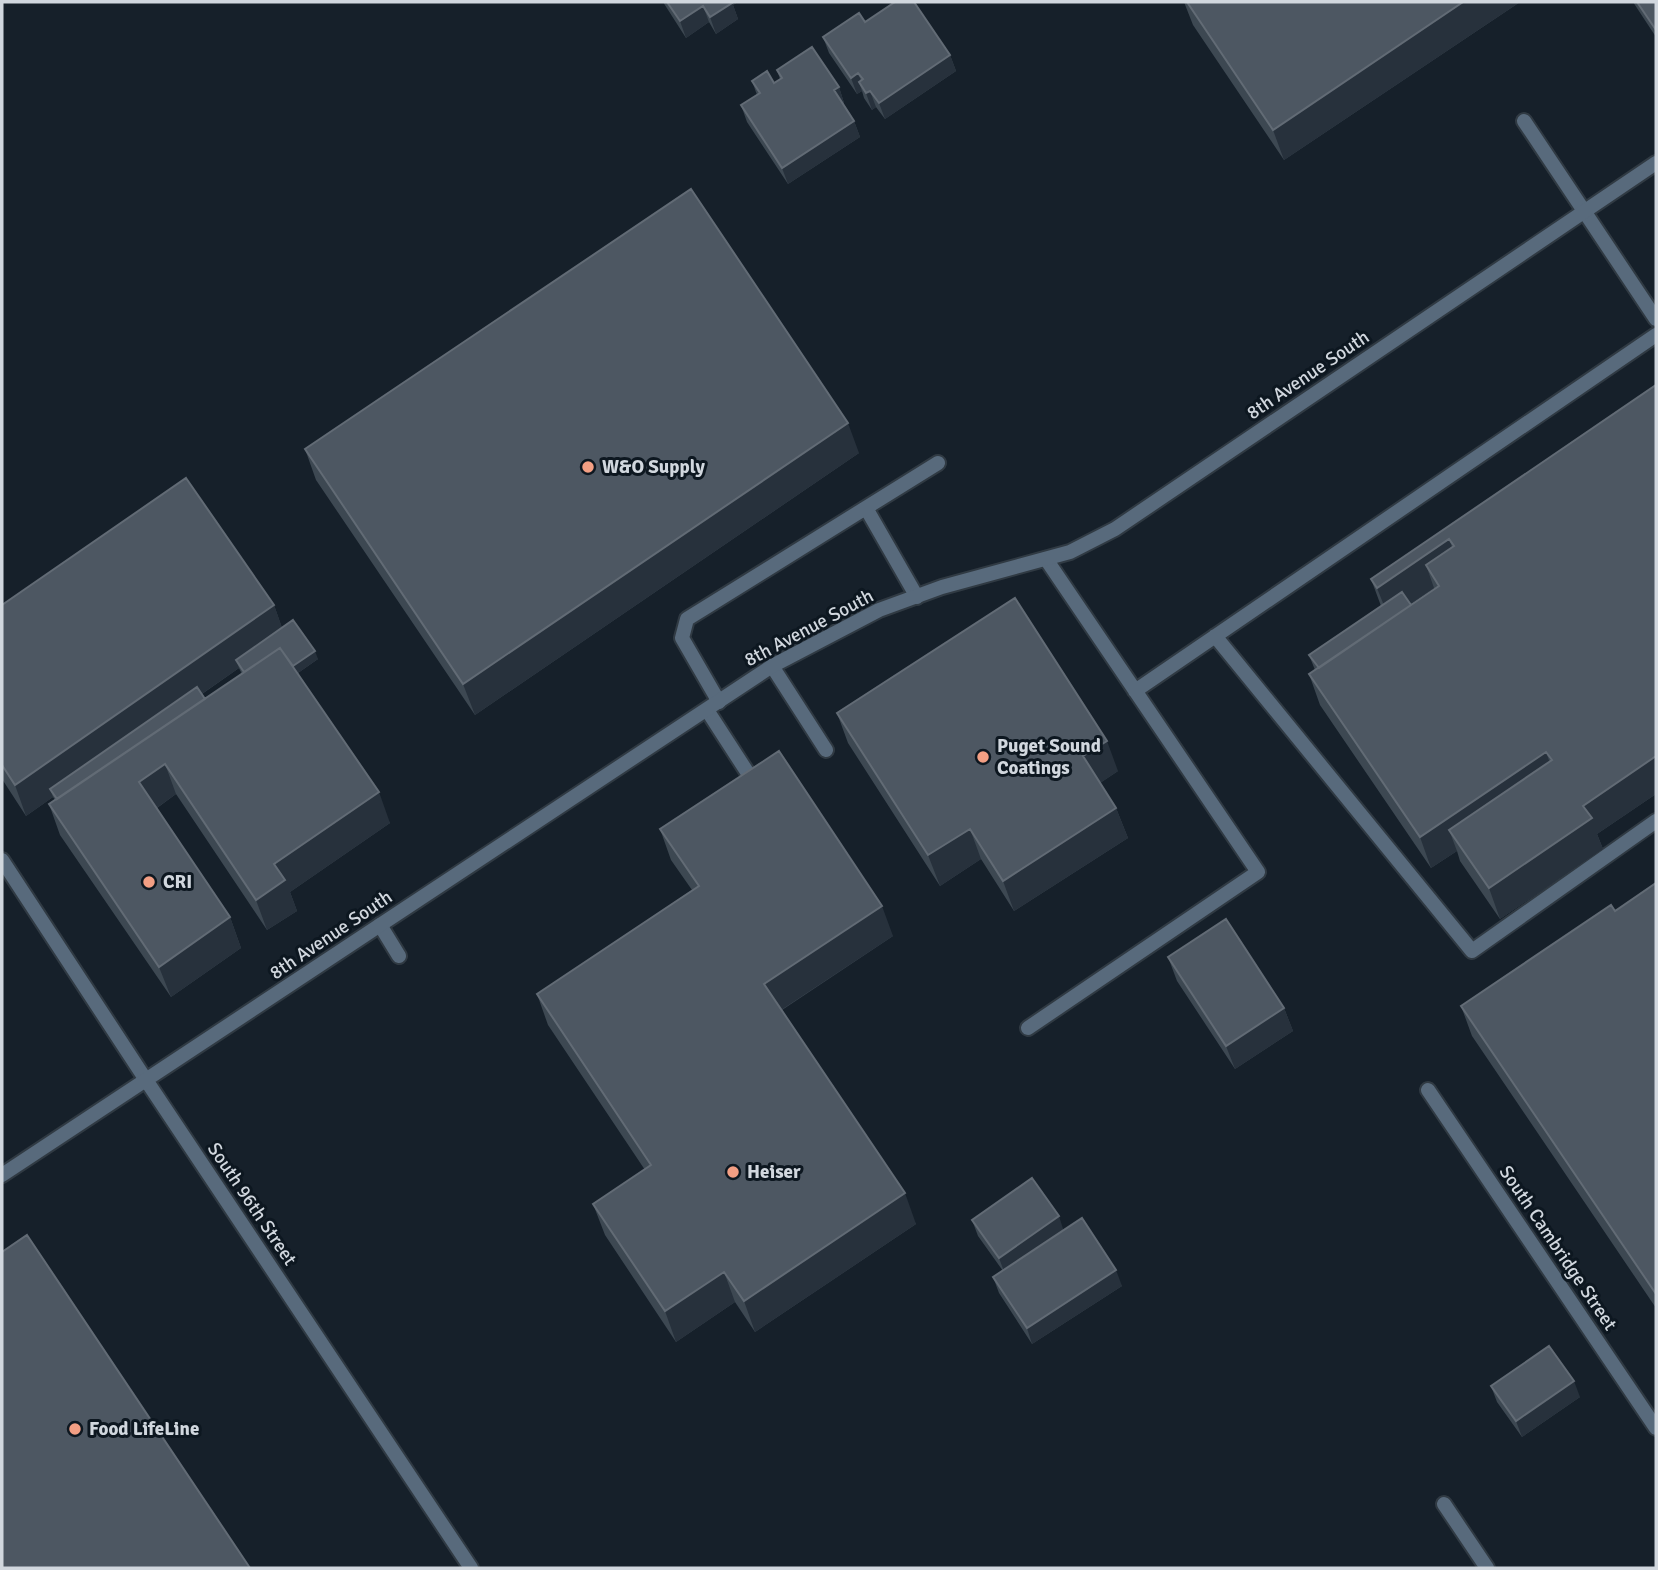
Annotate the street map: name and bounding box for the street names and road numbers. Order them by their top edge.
street label: 8th Avenue South [1242,325,1374,425]
street label: 8th Avenue South [740,584,878,672]
street label: 8th Avenue South [265,885,397,985]
street label: South 96th Street [202,1138,302,1270]
street label: South Cambridge Street [1494,1161,1622,1335]

